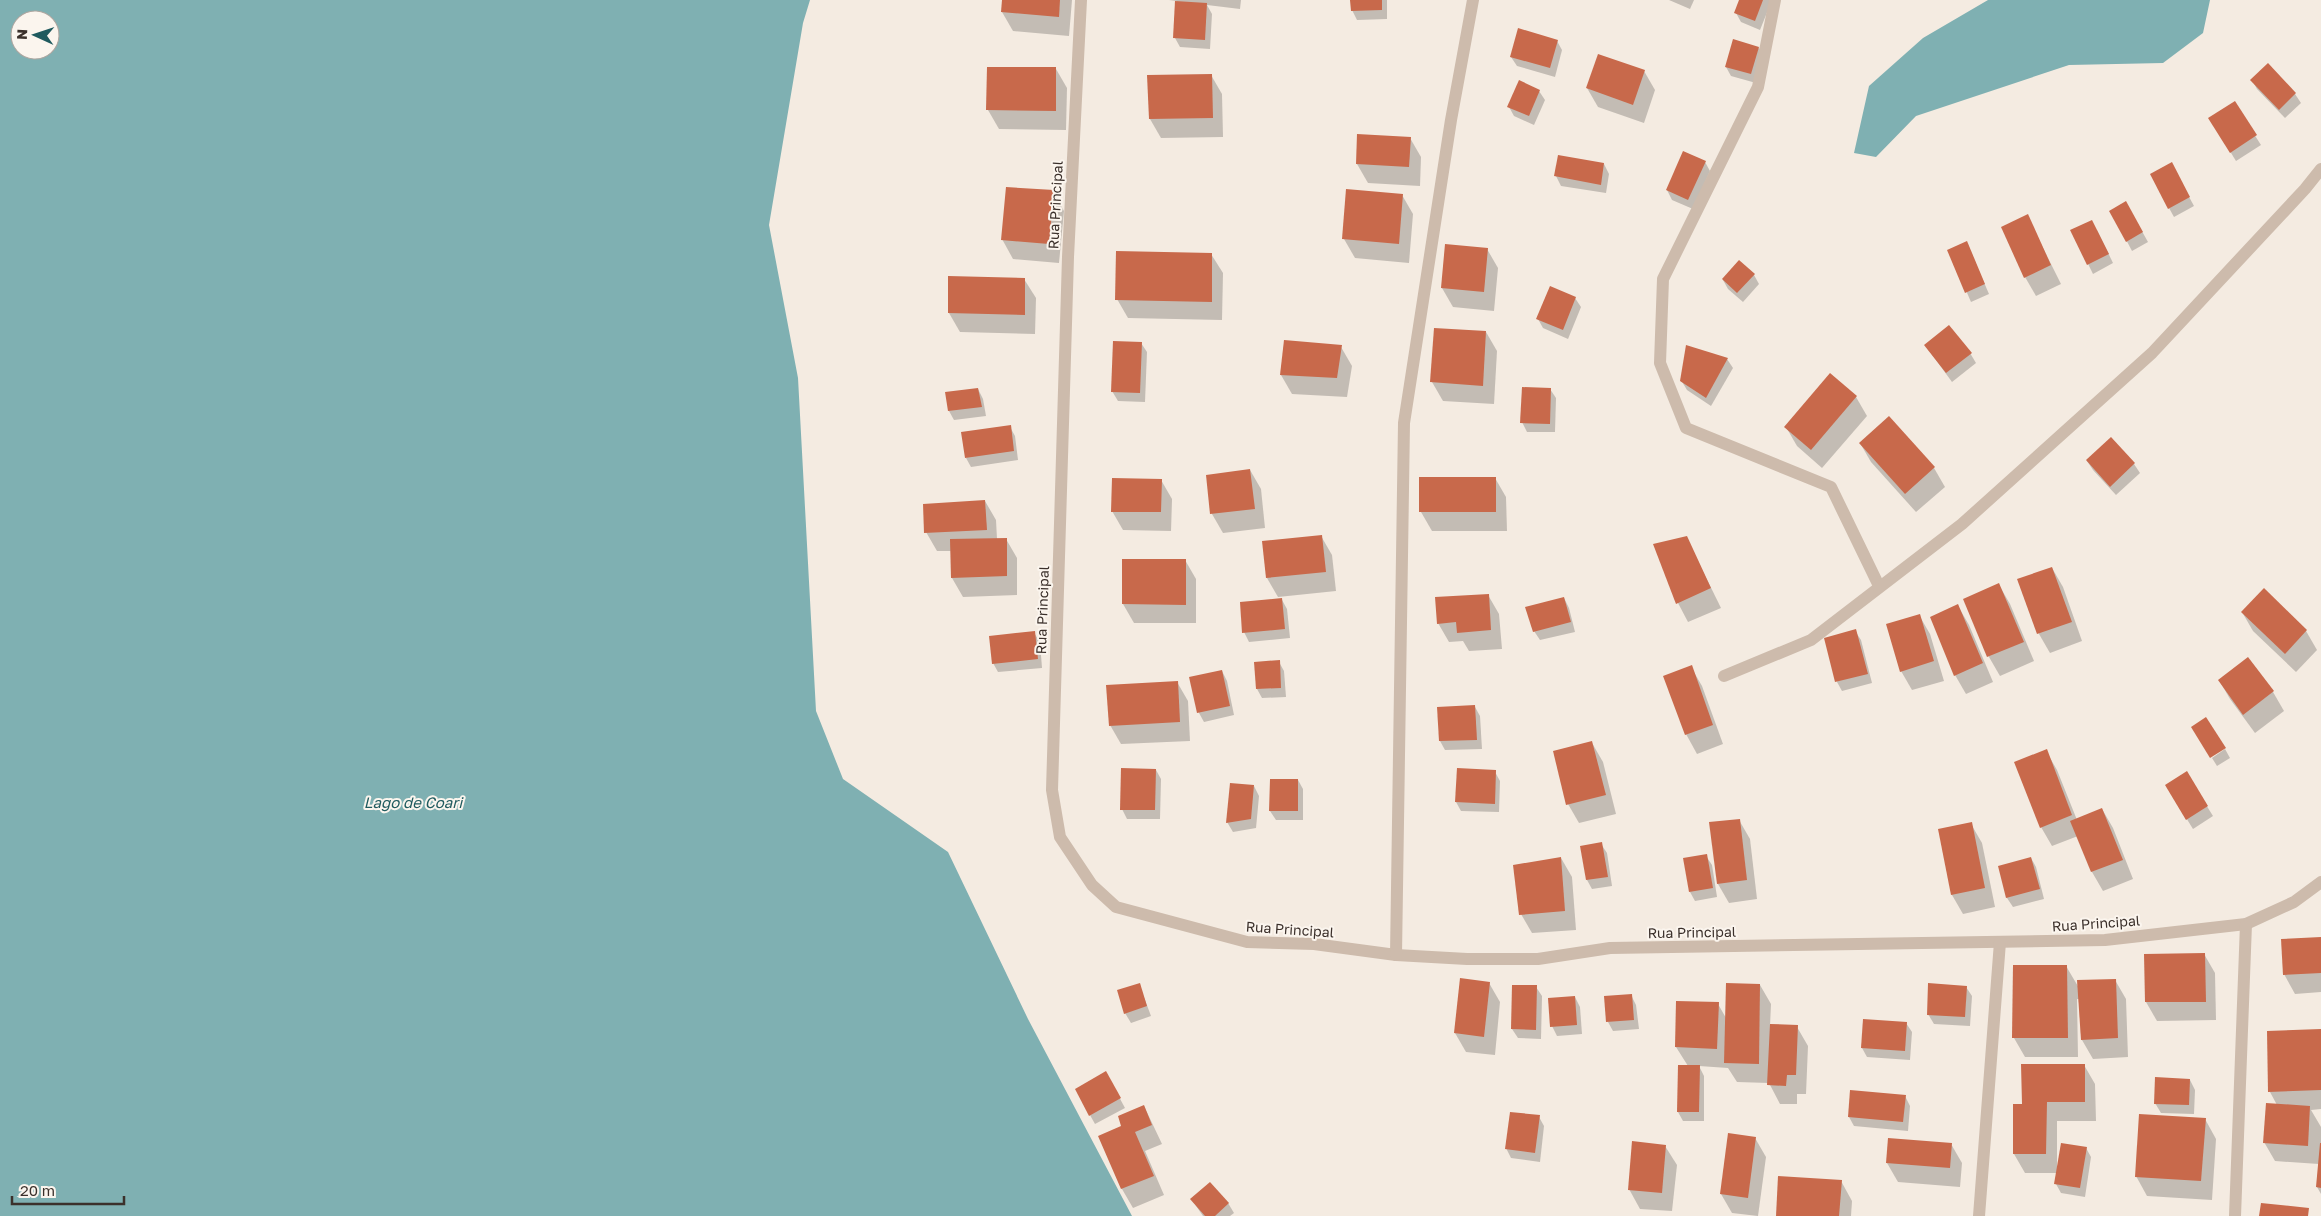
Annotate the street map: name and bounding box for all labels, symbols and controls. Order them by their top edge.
north arrow [10,10,60,60]
text: N [13,29,30,40]
street label: Rua Principal [1044,160,1066,250]
street label: Rua Principal [1032,565,1052,655]
water label: Lago de Coari [364,793,464,812]
street label: Rua Principal [2051,911,2141,935]
street label: Rua Principal [1245,917,1335,941]
street label: Rua Principal [1648,923,1736,941]
scale bar [12,1174,125,1206]
text: 20 m [20,1181,55,1199]

